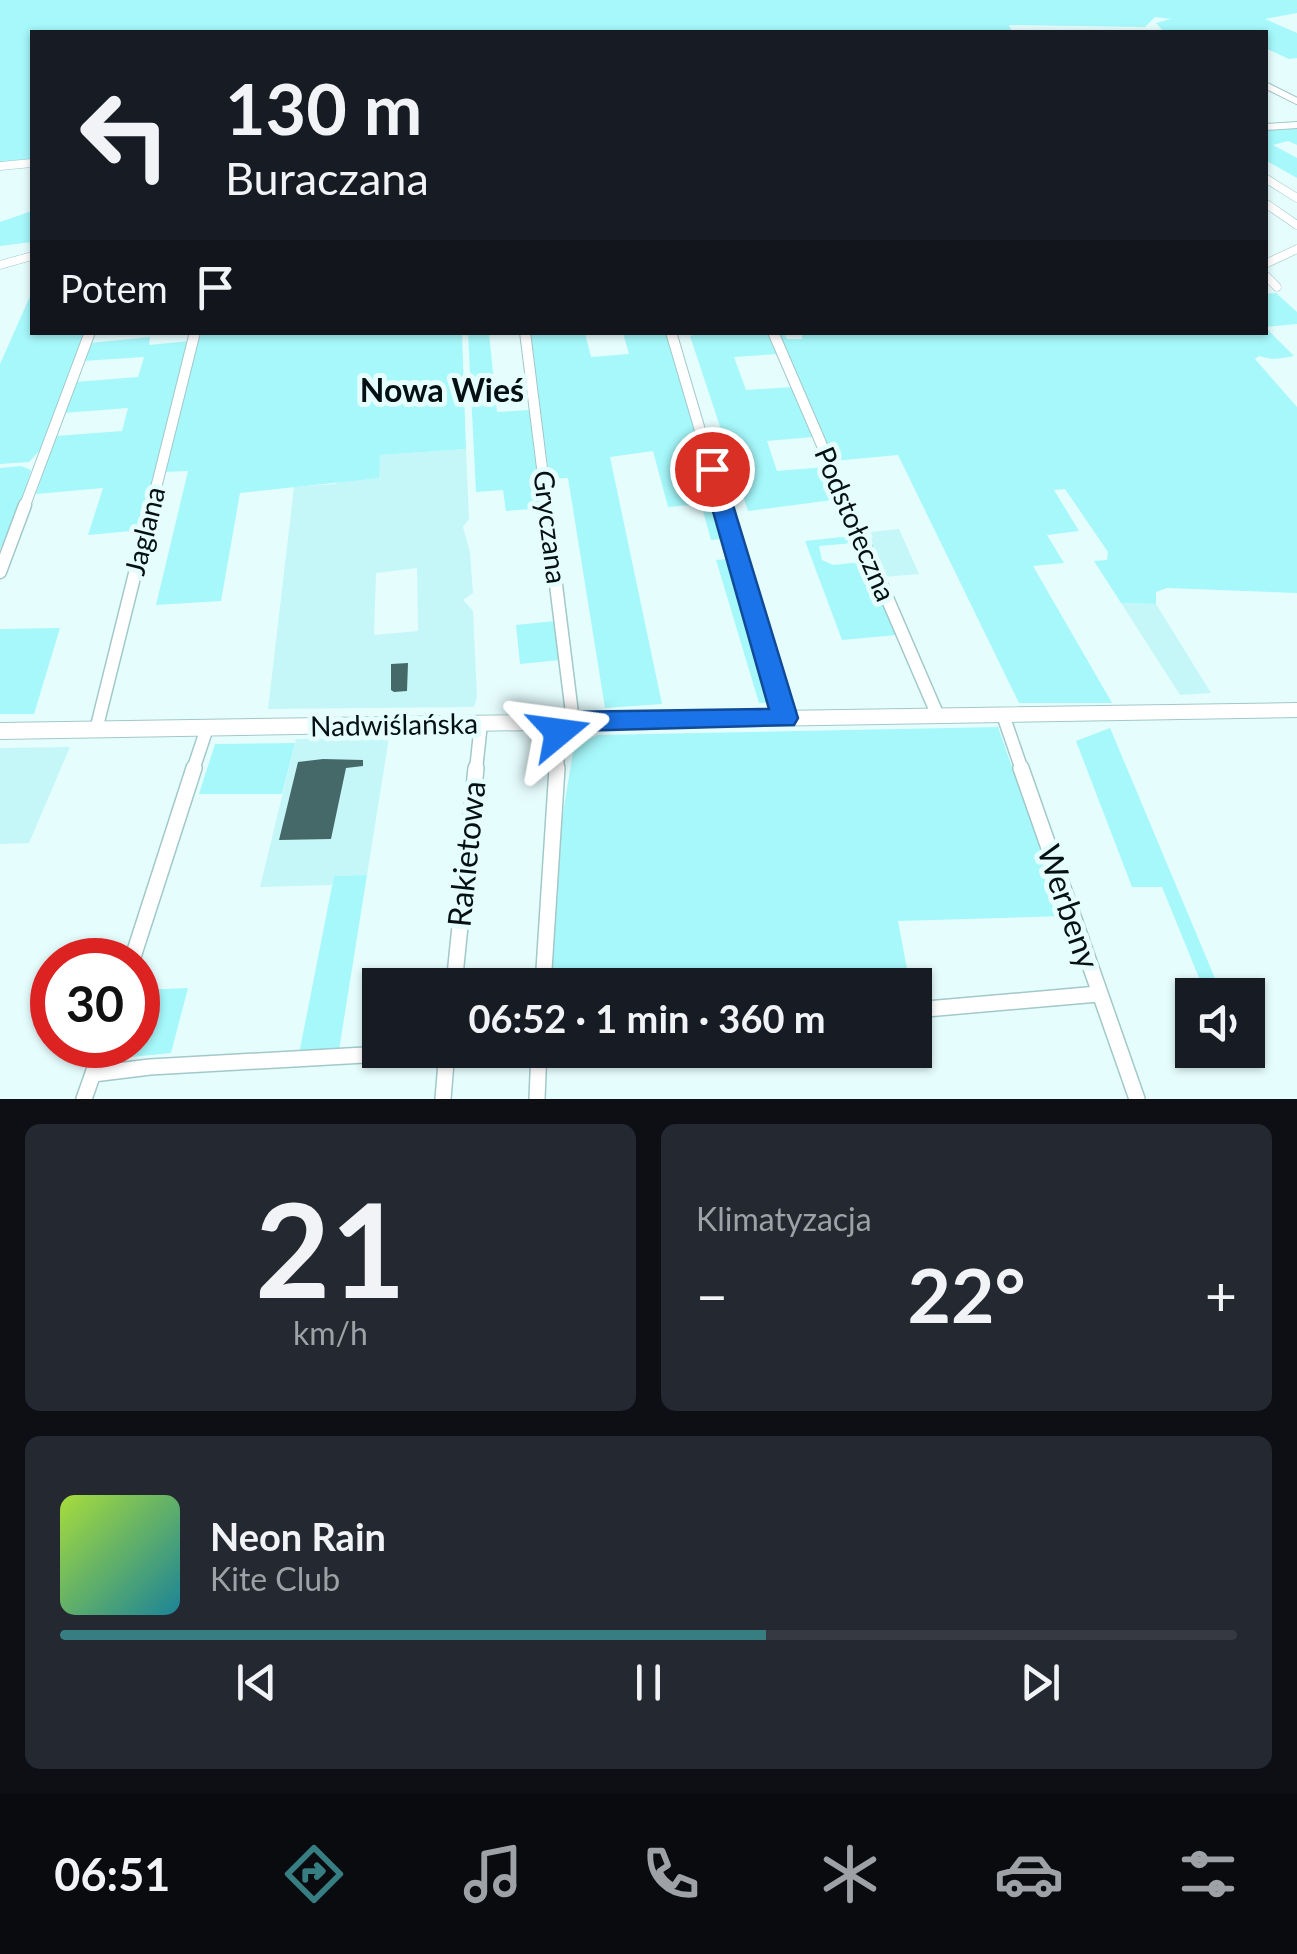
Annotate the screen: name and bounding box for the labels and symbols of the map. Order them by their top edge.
district label: Nowa Wieś [360,370,524,409]
pin [670,427,755,512]
street label: Podstołeczna [808,441,904,606]
street label: Gryczana [527,468,575,586]
street label: Jaglana [117,483,171,578]
position arrow [507,680,611,784]
street label: Nadwiślańska [310,706,478,742]
street label: Rakietowa [438,779,493,929]
street label: Werbeny [1030,839,1109,974]
speed limit sign: 30 [30,938,160,1068]

